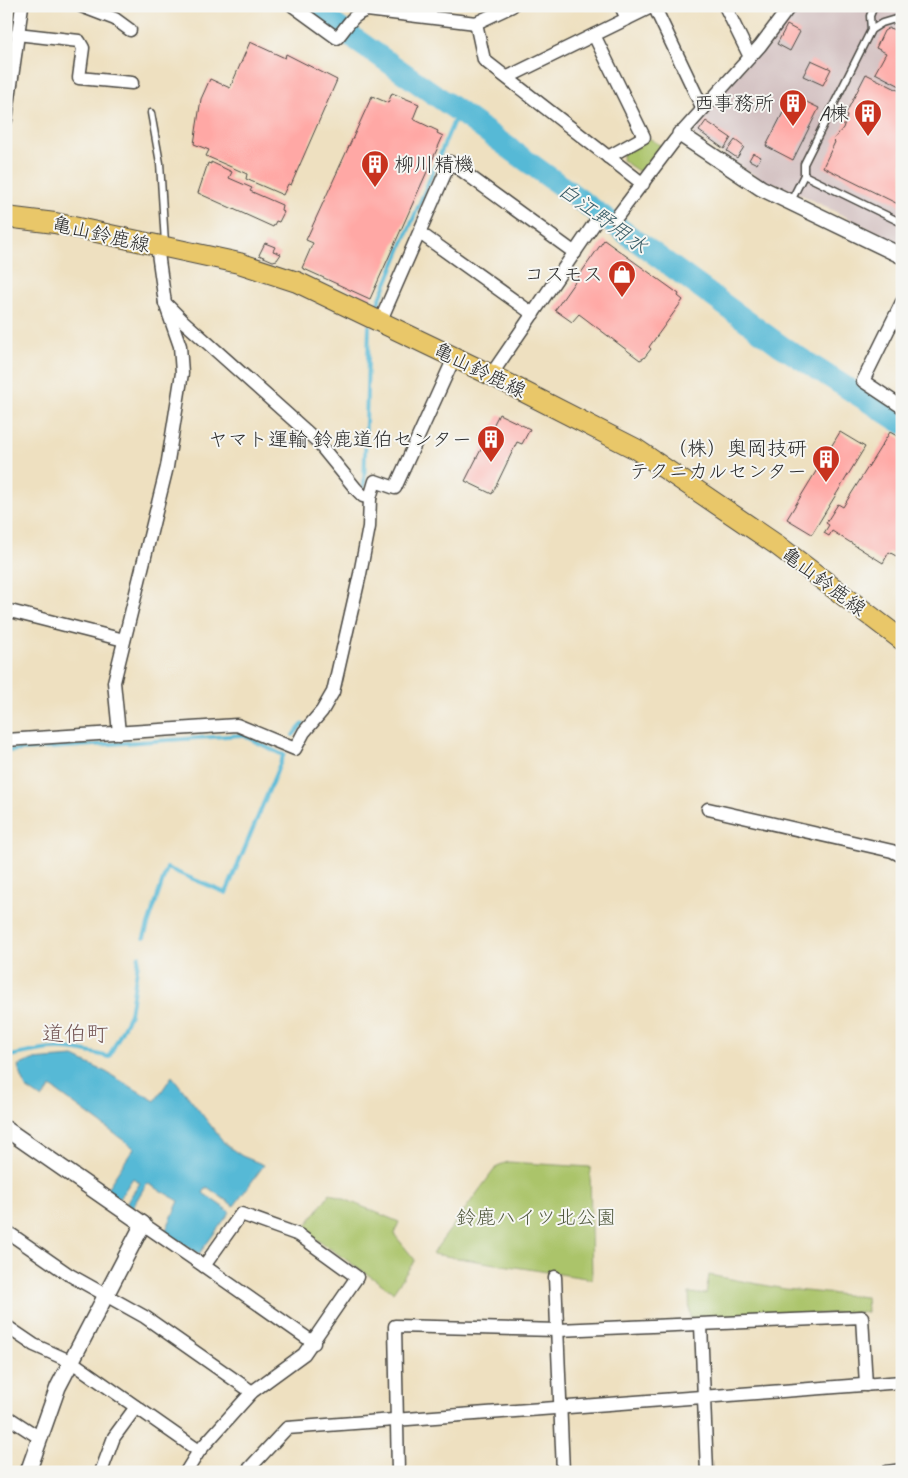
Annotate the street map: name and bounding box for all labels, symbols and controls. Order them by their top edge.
building icon: 西事務所 [778,88,808,127]
place label: 西事務所 [694,91,774,116]
building icon: A棟 [853,98,883,137]
place label: A棟 [819,101,849,126]
building icon: 柳川精機 [360,149,390,188]
place label: 柳川精機 [394,152,474,177]
water label: 白江野用水 [553,177,653,259]
street label: 亀山鈴鹿線 [49,211,152,258]
shop icon: コスモス [607,259,637,298]
place label: コスモス [524,262,603,287]
street label: 亀山鈴鹿線 [429,337,530,404]
building icon: ヤマト運輸 鈴鹿道伯センター [476,424,506,463]
place label: ヤマト運輸 鈴鹿道伯センター [208,427,472,452]
place label: （株）奥岡技研 テクニカルセンター [629,436,807,484]
building icon: （株）奥岡技研 テクニカルセンター [811,444,841,483]
street label: 亀山鈴鹿線 [776,541,871,621]
district label: 道伯町 [42,1020,108,1048]
park label: 鈴鹿ハイツ北公園 [456,1205,616,1230]

